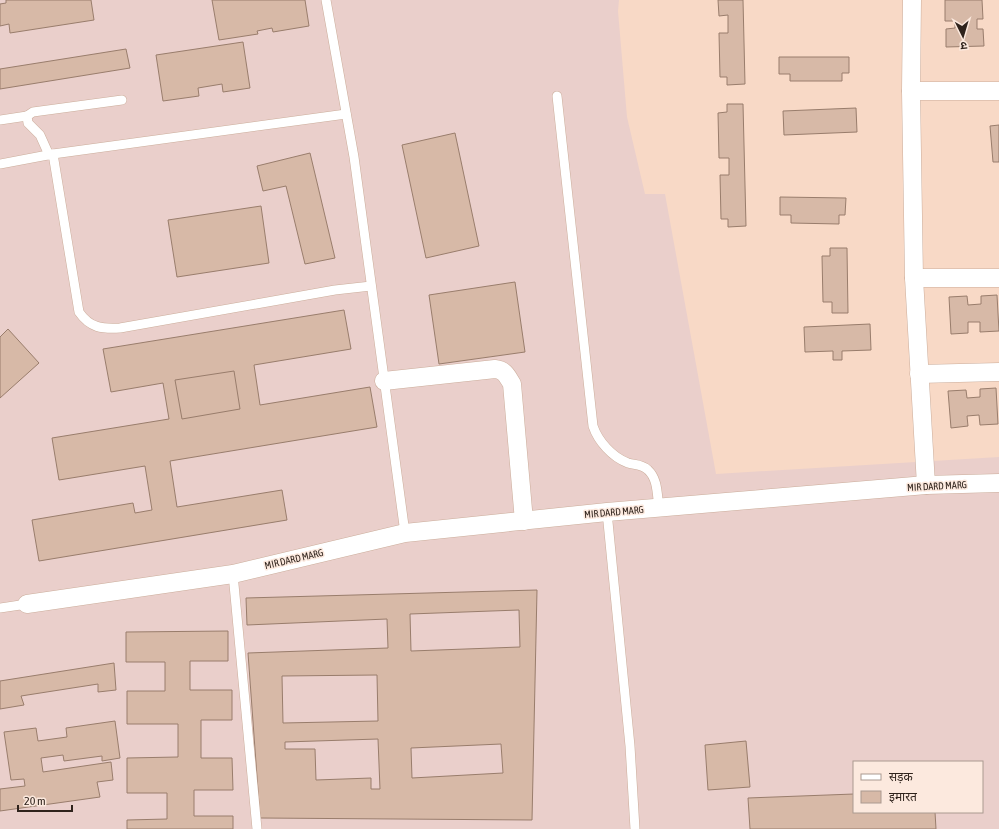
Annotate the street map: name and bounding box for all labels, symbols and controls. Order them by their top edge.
north arrow [943,16,983,56]
text: उ [960,40,968,52]
street label: MIR DARD MARG [907,479,967,493]
street label: MIR DARD MARG [584,504,644,520]
street label: MIR DARD MARG [264,547,324,571]
legend [853,761,983,813]
text: सड़क [889,770,914,784]
scale bar [18,787,72,813]
text: इमारत [889,790,918,804]
text: 20 m [24,794,46,808]

